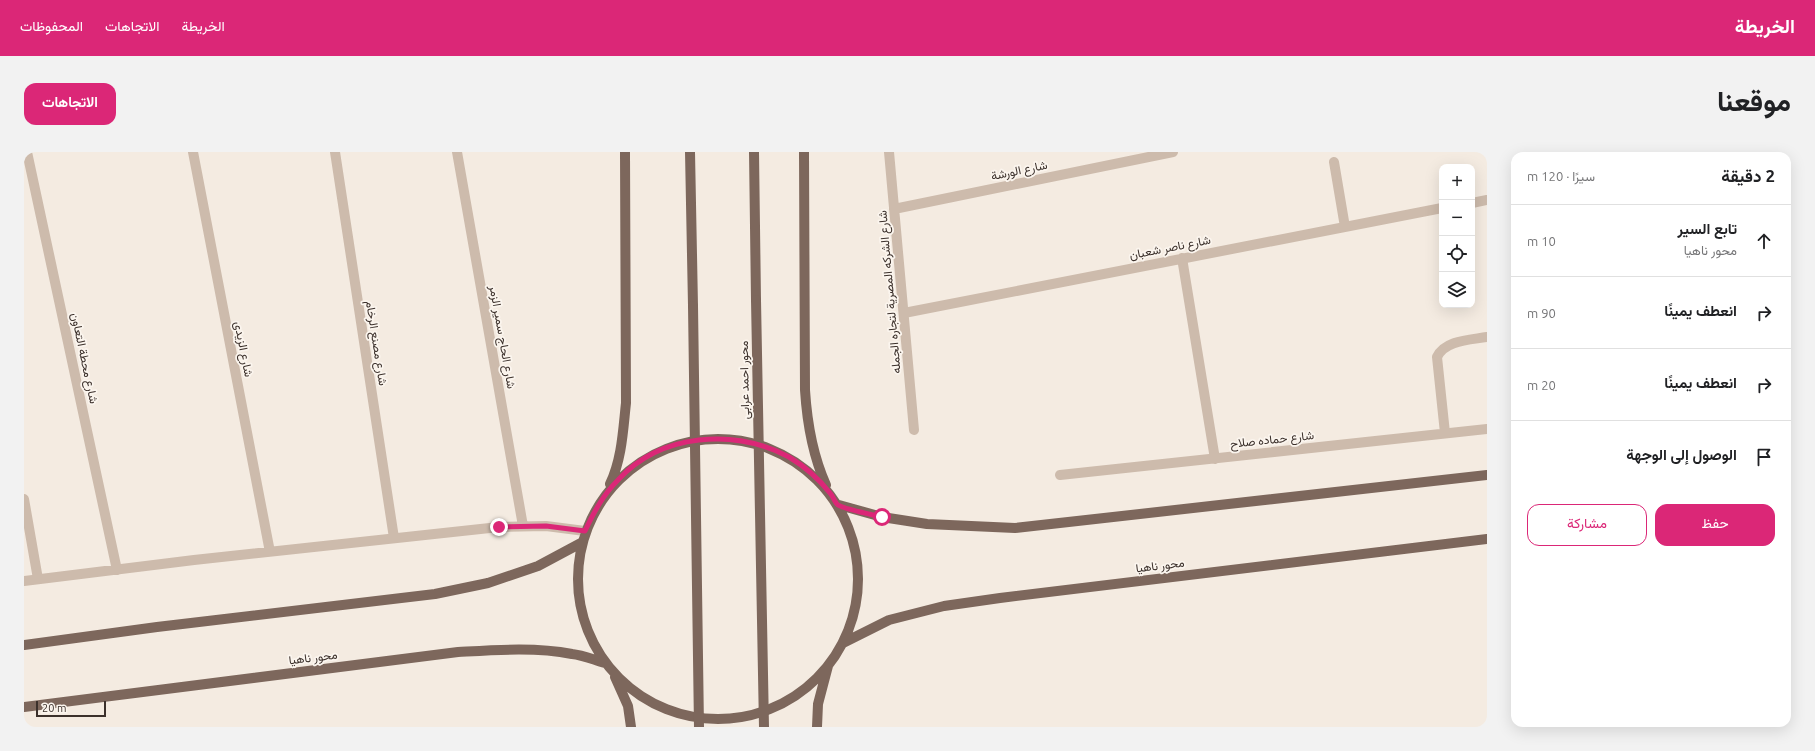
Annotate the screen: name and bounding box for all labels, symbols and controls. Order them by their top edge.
text: الخريطة [1735,15,1795,37]
text: المحفوظات [20,18,83,34]
text: الاتجاهات [105,18,159,34]
text: الخريطة [181,18,225,34]
button: الاتجاهات [24,83,116,125]
text: موقعنا [1717,85,1791,116]
street label: شارع الورشة [990,158,1049,185]
map controls [1439,164,1475,308]
button: + [1439,164,1475,200]
text: 2 دقيقة [1721,166,1775,185]
text: سيرًا · 120 m [1527,169,1595,183]
button: − [1439,200,1475,236]
street label: شارع الشركه المصرية لتجاره الجمله [875,210,906,374]
text: تابع السير [1678,220,1737,237]
icon: ahead [1753,230,1775,252]
street label: شارع ناصر شعبان [1128,233,1212,264]
text: 10 m [1527,234,1556,248]
button: locate [1439,236,1475,272]
text: محور ناهيا [1684,243,1737,257]
button: layers [1439,272,1475,308]
street label: شارع الحاج سمير الزمر [484,283,518,390]
street label: شارع مصنع الرخام [361,300,390,387]
text: انعطف يمينًا [1664,302,1737,319]
icon: right [1753,302,1775,324]
text: 90 m [1527,306,1556,320]
street label: شارع محطة التعاون [66,311,101,405]
street label: شارع الزيدى [229,320,256,378]
street label: محور احمد عرابى [737,340,753,420]
text: انعطف يمينًا [1664,374,1737,391]
icon: right [1753,374,1775,396]
text: 20 m [1527,378,1556,392]
street label: شارع حماده صلاح [1229,428,1315,453]
text: الوصول إلى الوجهة [1626,446,1737,463]
icon: arrive [1753,446,1775,468]
button: مشاركة [1527,504,1647,546]
button: حفظ [1655,504,1775,546]
route start [873,508,891,526]
route end [490,518,508,536]
street label: محور ناهيا [1135,556,1185,576]
street label: محور ناهيا [288,648,338,668]
scale bar [36,699,106,718]
text: 20 m [42,702,66,714]

